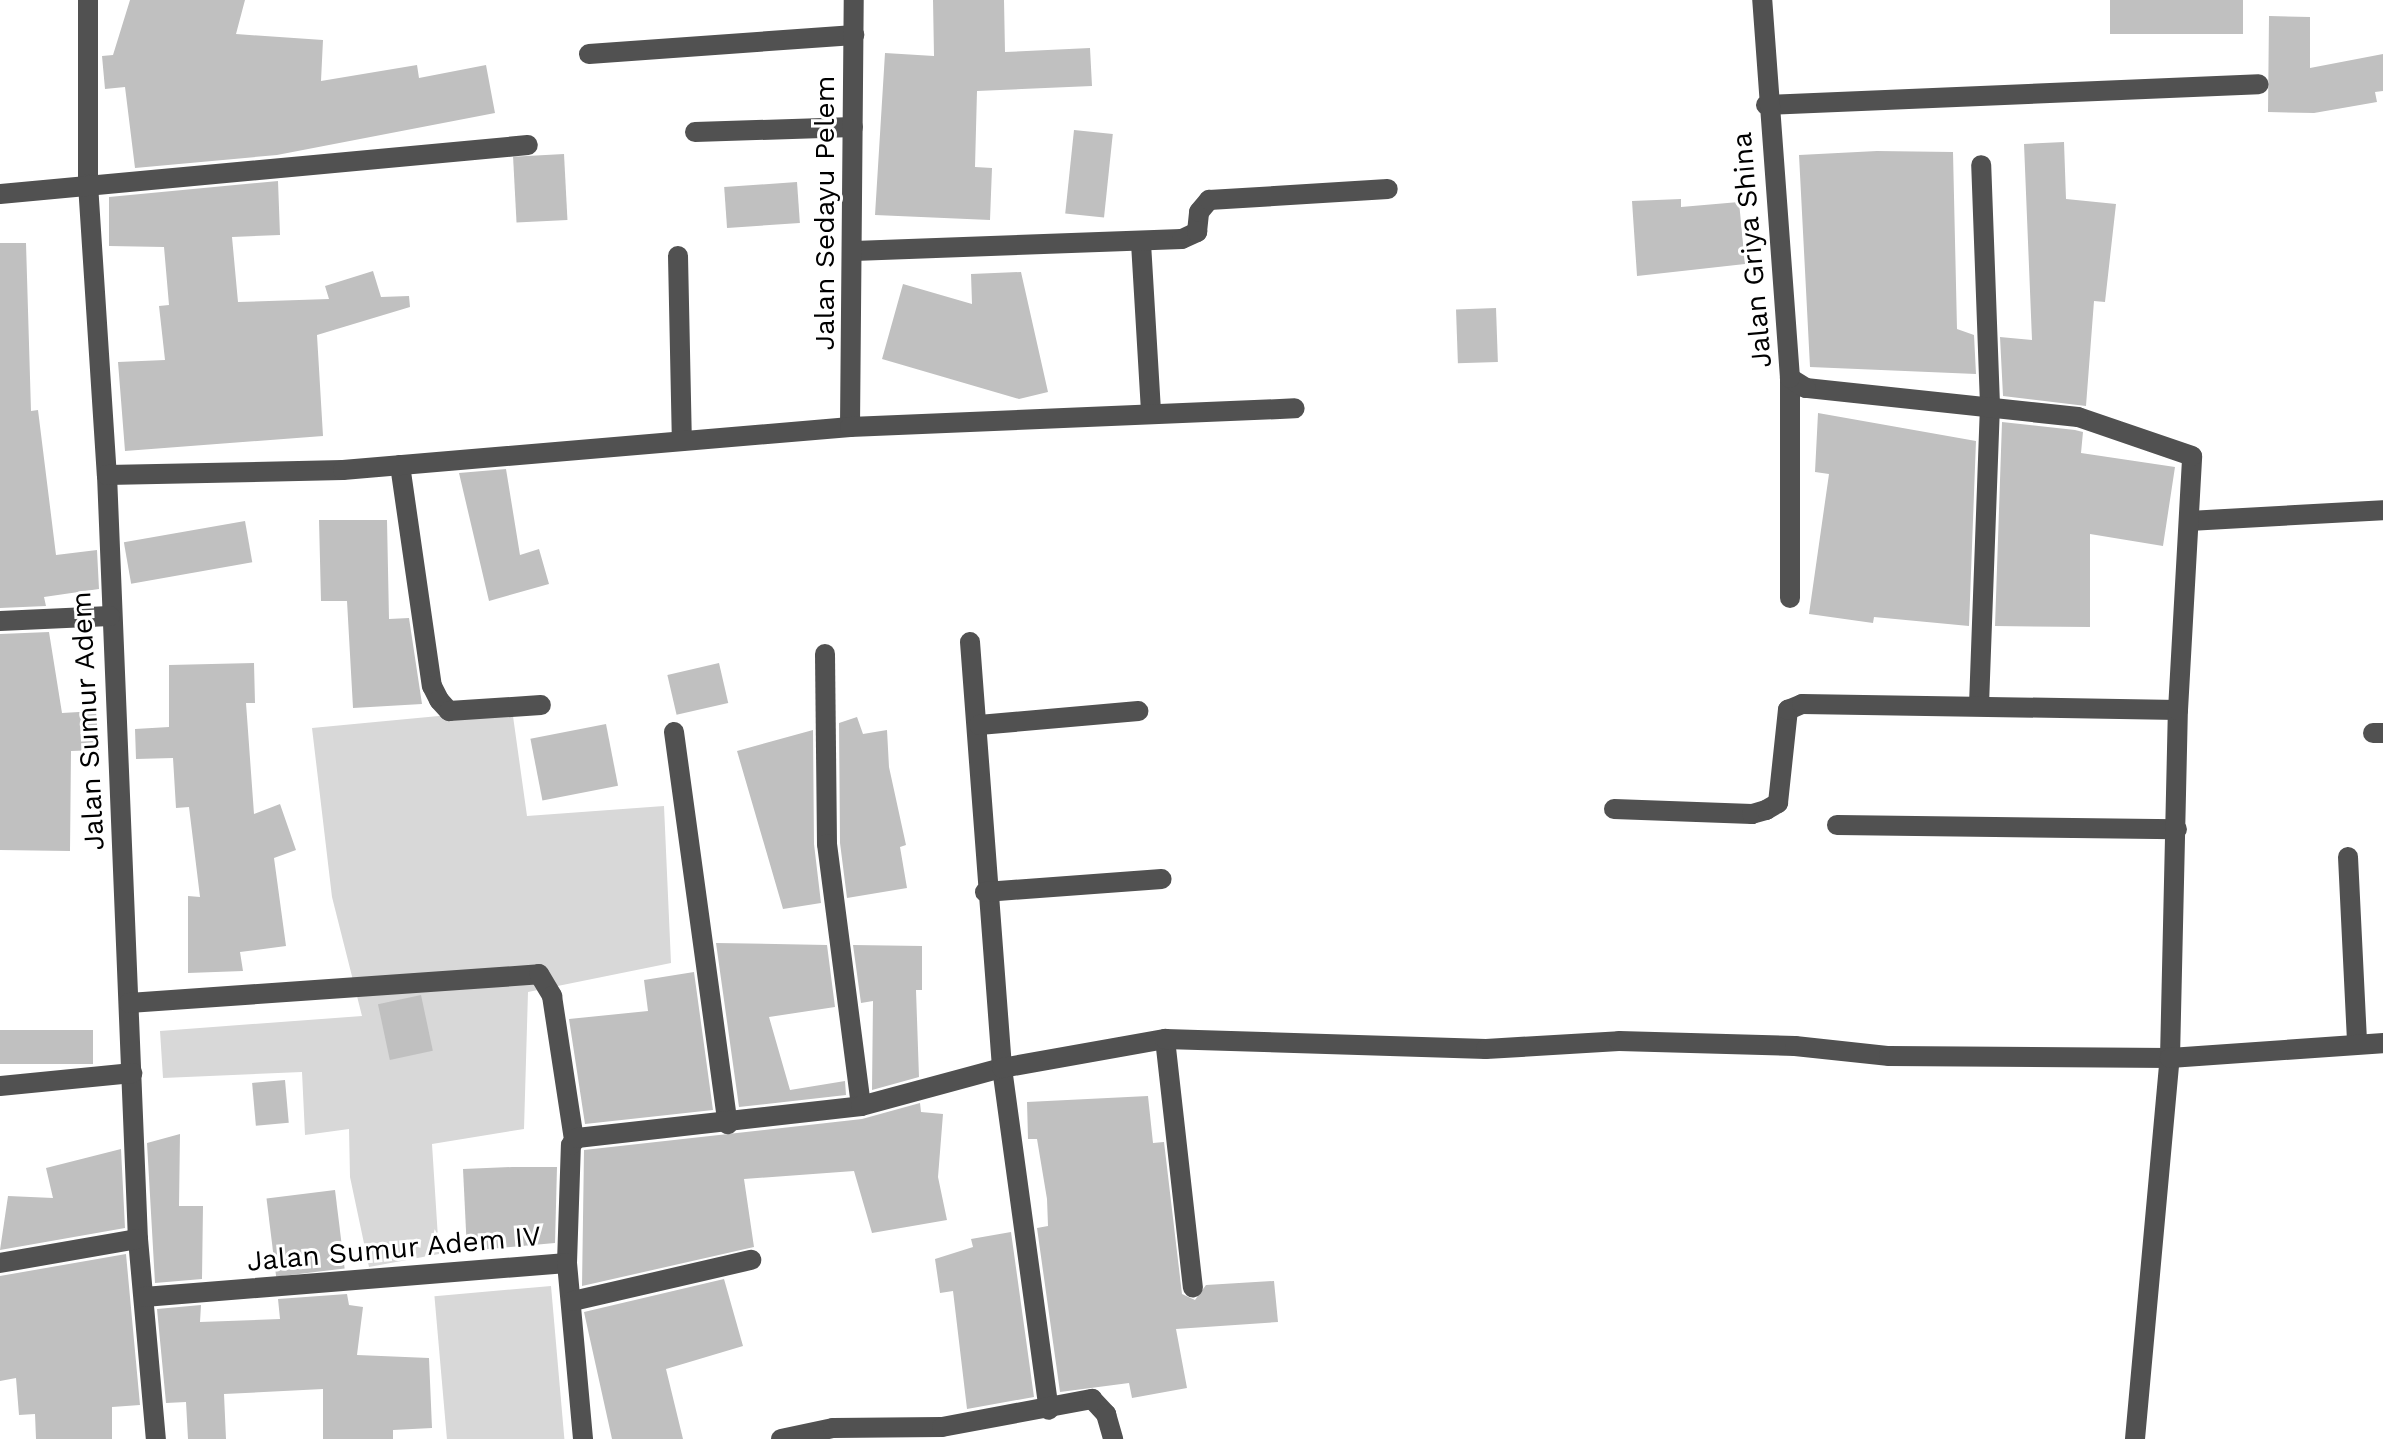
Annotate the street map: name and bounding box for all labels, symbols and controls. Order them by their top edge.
street label: Jalan Sedayu Pelem [808,76,842,350]
street label: Jalan Griya Shina [1725,130,1779,370]
street label: Jalan Sumur Adem [64,590,112,852]
street label: Jalan Sumur Adem IV [245,1219,543,1279]

